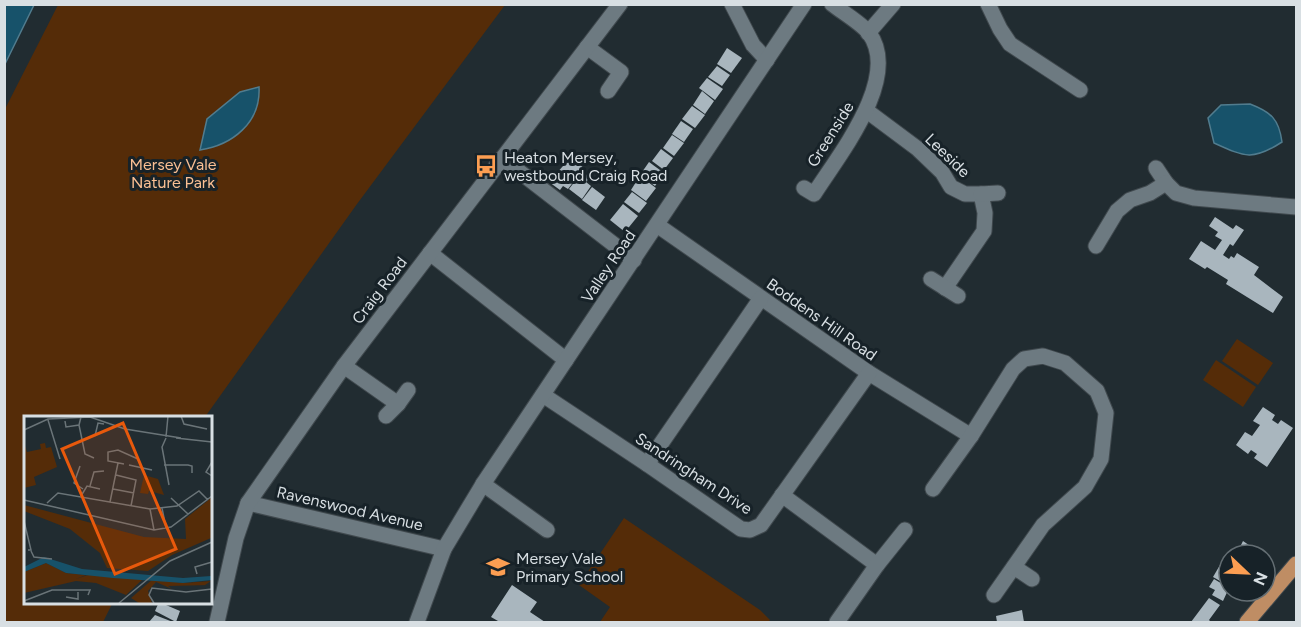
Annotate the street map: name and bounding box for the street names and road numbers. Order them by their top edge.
street label: Greenside [803,98,858,170]
street label: Leeside [921,129,974,182]
street label: Valley Road [577,226,640,306]
street label: Craig Road [348,253,411,328]
street label: Boddens Hill Road [763,274,881,365]
street label: Sandringham Drive [632,429,756,518]
street label: Ravenswood Avenue [275,482,425,535]

